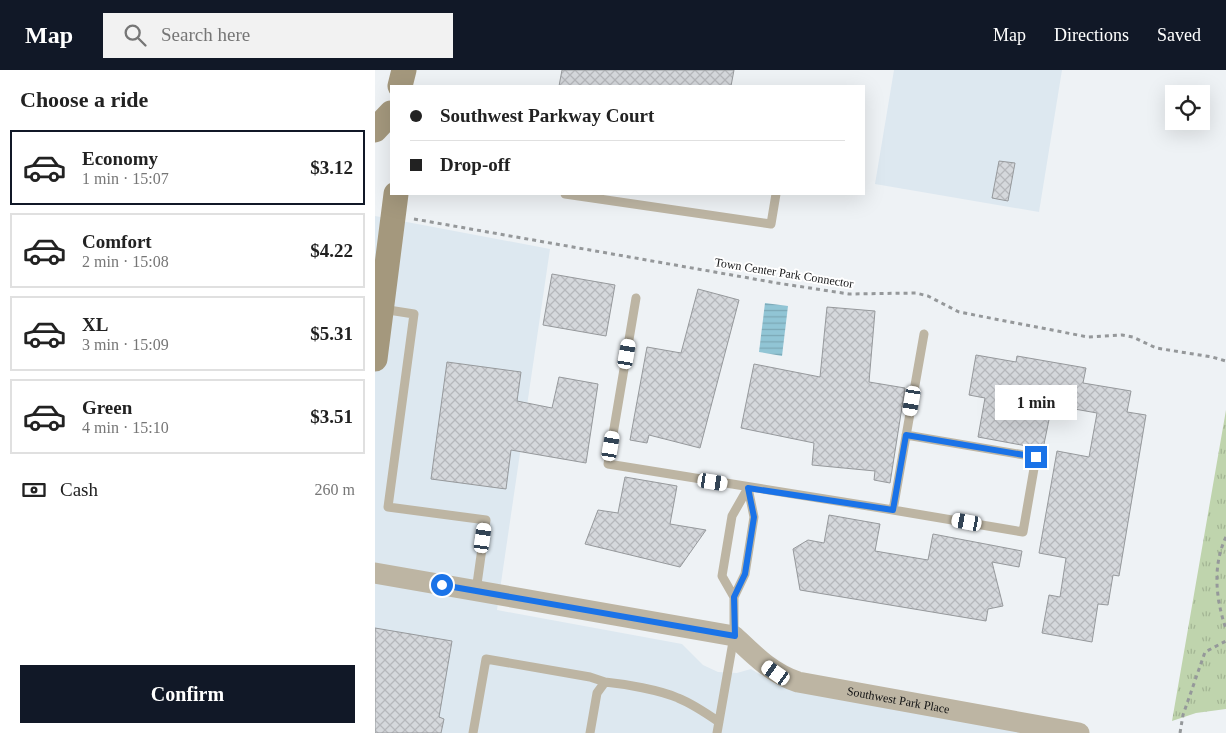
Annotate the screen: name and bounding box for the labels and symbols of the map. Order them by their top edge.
street label: Town Center Park Connector [714,255,854,291]
car [617,338,636,370]
callout: 1 min [995,384,1077,420]
car [902,385,921,417]
car [601,430,620,462]
route end [1025,446,1047,468]
car [697,472,728,492]
car [950,512,983,532]
car [473,522,492,554]
route start [431,574,453,596]
car [759,658,792,688]
street label: Southwest Park Place [846,684,951,716]

